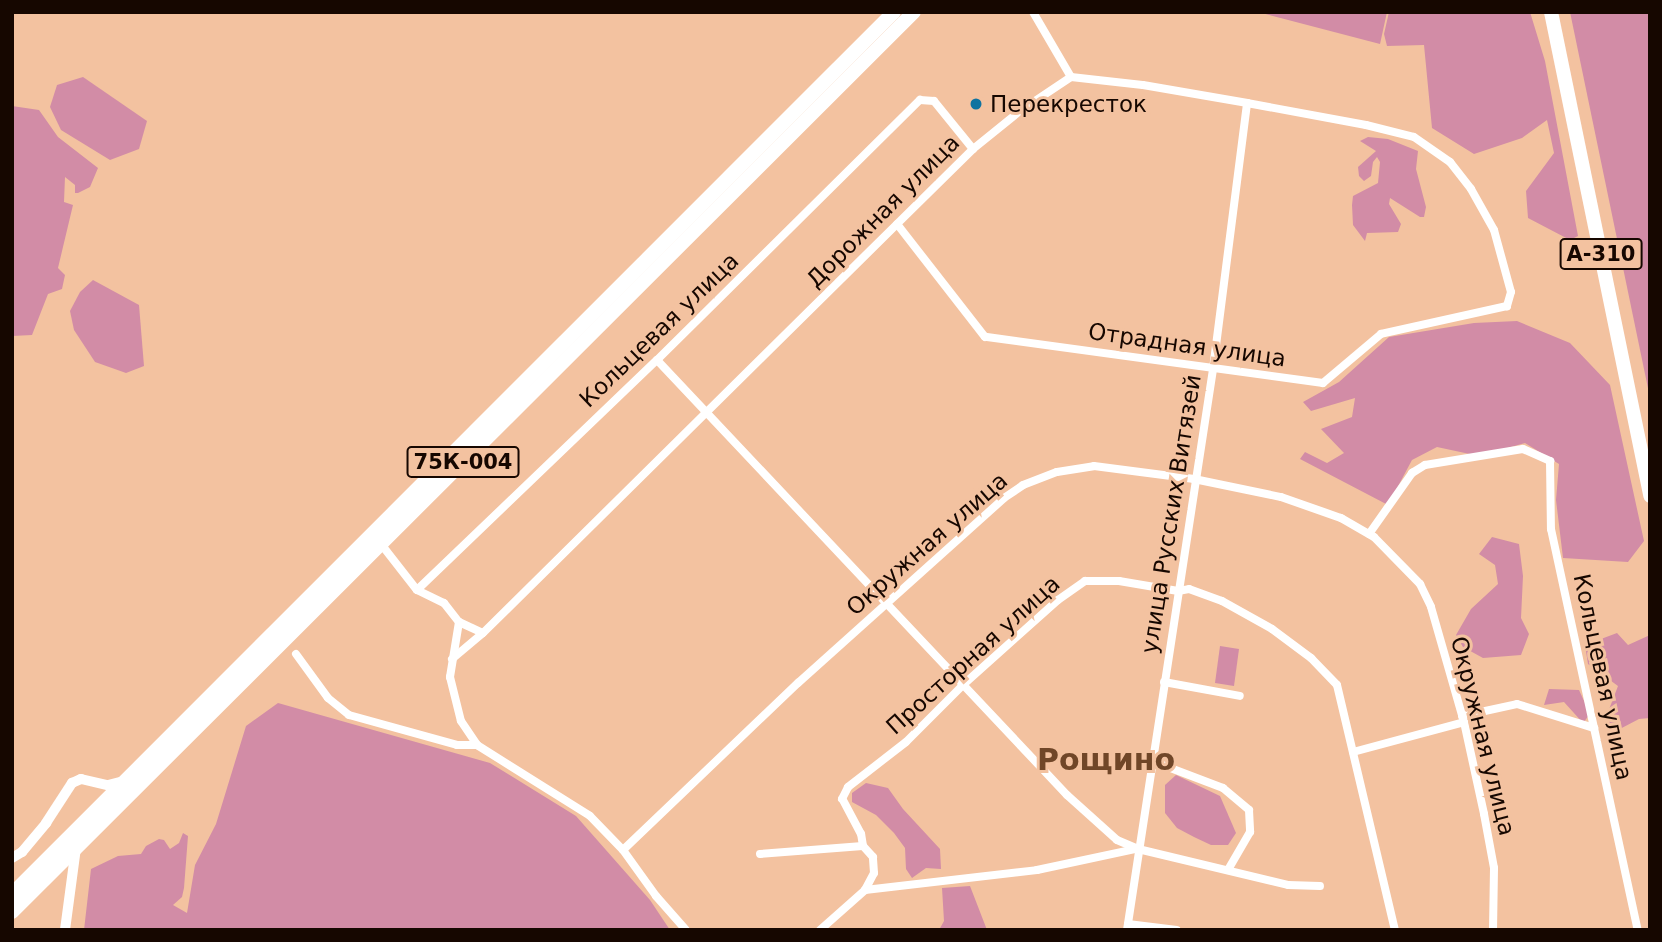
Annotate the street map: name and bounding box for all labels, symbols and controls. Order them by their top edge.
place label: Перекресток [990,90,1147,118]
marker: Перекресток [968,96,984,112]
street label: Дорожная улица [801,129,965,293]
road number: А-310 [1559,236,1643,272]
street label: Кольцевая улица [574,247,744,413]
street label: Отрадная улица [1086,317,1288,373]
street label: улица Русских Витязей [1135,373,1207,655]
road number: 75К-004 [405,444,521,480]
street label: Окружная улица [841,467,1013,621]
street label: Просторная улица [881,570,1065,740]
street label: Кольцевая улица [1568,571,1638,783]
street label: Окружная улица [1445,634,1521,838]
district label: Рощино [1037,742,1175,778]

